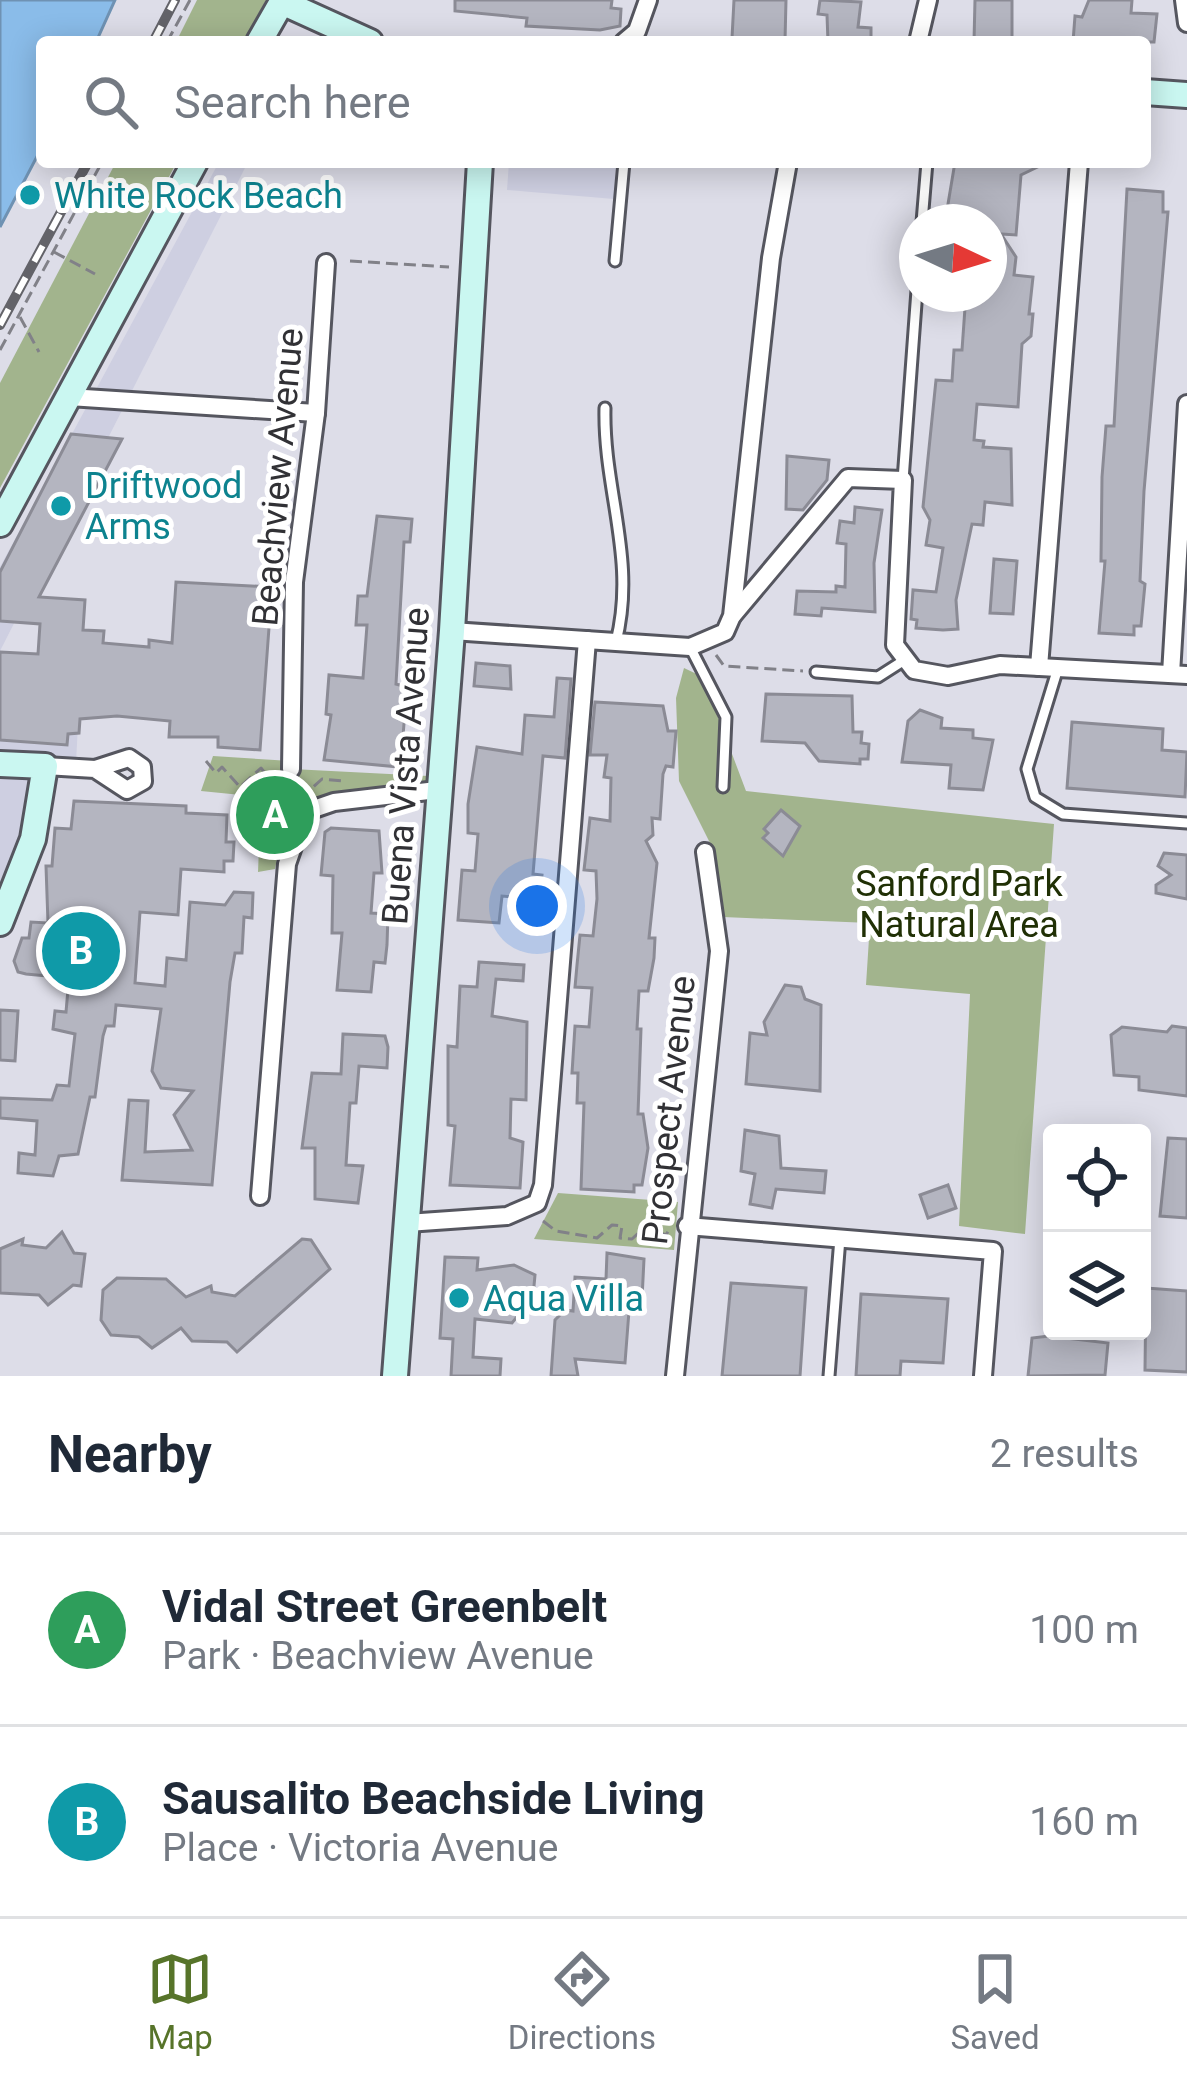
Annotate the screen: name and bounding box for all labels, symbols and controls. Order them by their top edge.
search box [36,36,1151,168]
icon: search [78,69,144,135]
text: Search here [174,76,411,129]
place label: White Rock Beach [54,175,343,217]
marker: White Rock Beach [17,182,43,208]
north arrow [899,204,1007,312]
street label: Beachview Avenue [244,326,312,628]
place label: Driftwood Arms [85,465,242,548]
marker: Driftwood Arms [48,493,74,519]
street label: Buena Vista Avenue [374,606,438,926]
pin: A [236,770,314,860]
park label: Sanford Park Natural Area [855,863,1064,946]
your location [507,876,567,936]
pin: B [42,906,120,996]
street label: Prospect Avenue [634,974,704,1247]
map controls [1043,1124,1151,1340]
button: locate [1043,1124,1151,1232]
button: layers [1043,1232,1151,1340]
place label: Aqua Villa [483,1278,644,1320]
marker: Aqua Villa [446,1285,472,1311]
text: Nearby [48,1425,212,1484]
text: 2 results [990,1431,1139,1477]
text: Vidal Street Greenbelt [162,1580,607,1633]
text: A [74,1607,100,1653]
text: 100 m [1029,1607,1139,1653]
text: Park · Beachview Avenue [162,1633,594,1679]
text: Sausalito Beachside Living [162,1772,705,1825]
text: B [75,1799,99,1845]
text: 160 m [1029,1799,1139,1845]
text: Place · Victoria Avenue [162,1825,558,1871]
tab: Map [147,1946,213,2057]
tab: Directions [508,1946,656,2057]
tab: Saved [951,1946,1040,2057]

